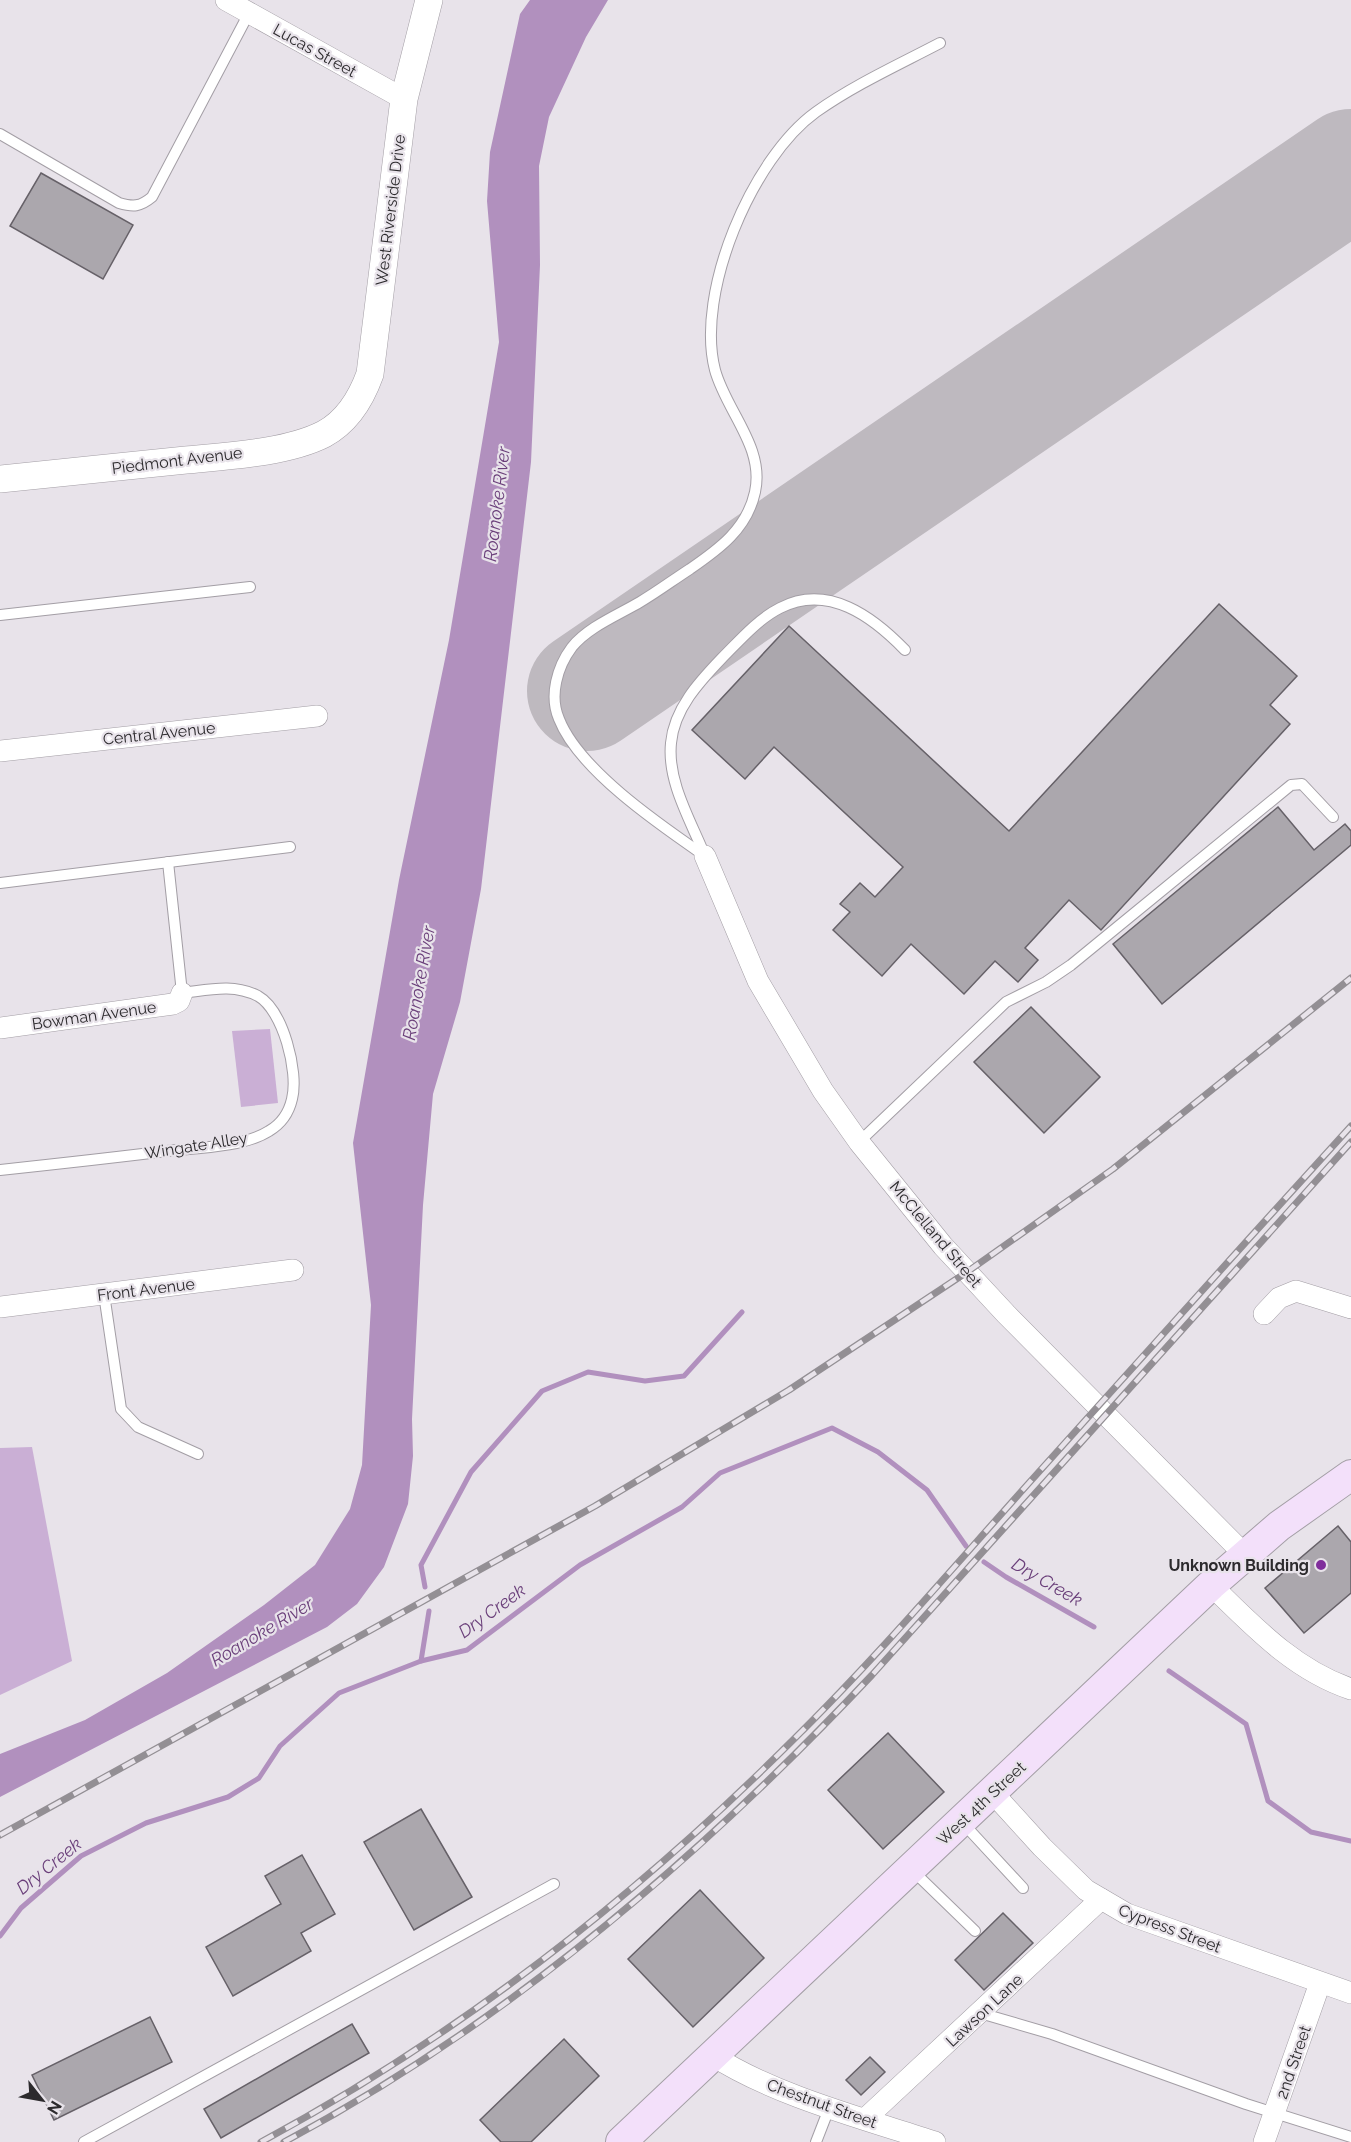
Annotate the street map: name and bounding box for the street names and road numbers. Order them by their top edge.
street label: Lucas Street [270,20,360,81]
street label: West Riverside Drive [372,133,409,287]
street label: Piedmont Avenue [111,443,243,478]
street label: Central Avenue [102,718,216,749]
street label: Bowman Avenue [31,997,157,1034]
street label: Wingate Alley [143,1128,249,1163]
street label: McClelland Street [886,1177,986,1292]
street label: Front Avenue [96,1274,196,1305]
street label: West 4th Street [933,1757,1030,1849]
street label: Cypress Street [1116,1900,1224,1957]
street label: Lawson Lane [942,1970,1027,2051]
street label: 2nd Street [1272,2023,1315,2101]
street label: Chestnut Street [764,2075,880,2132]

